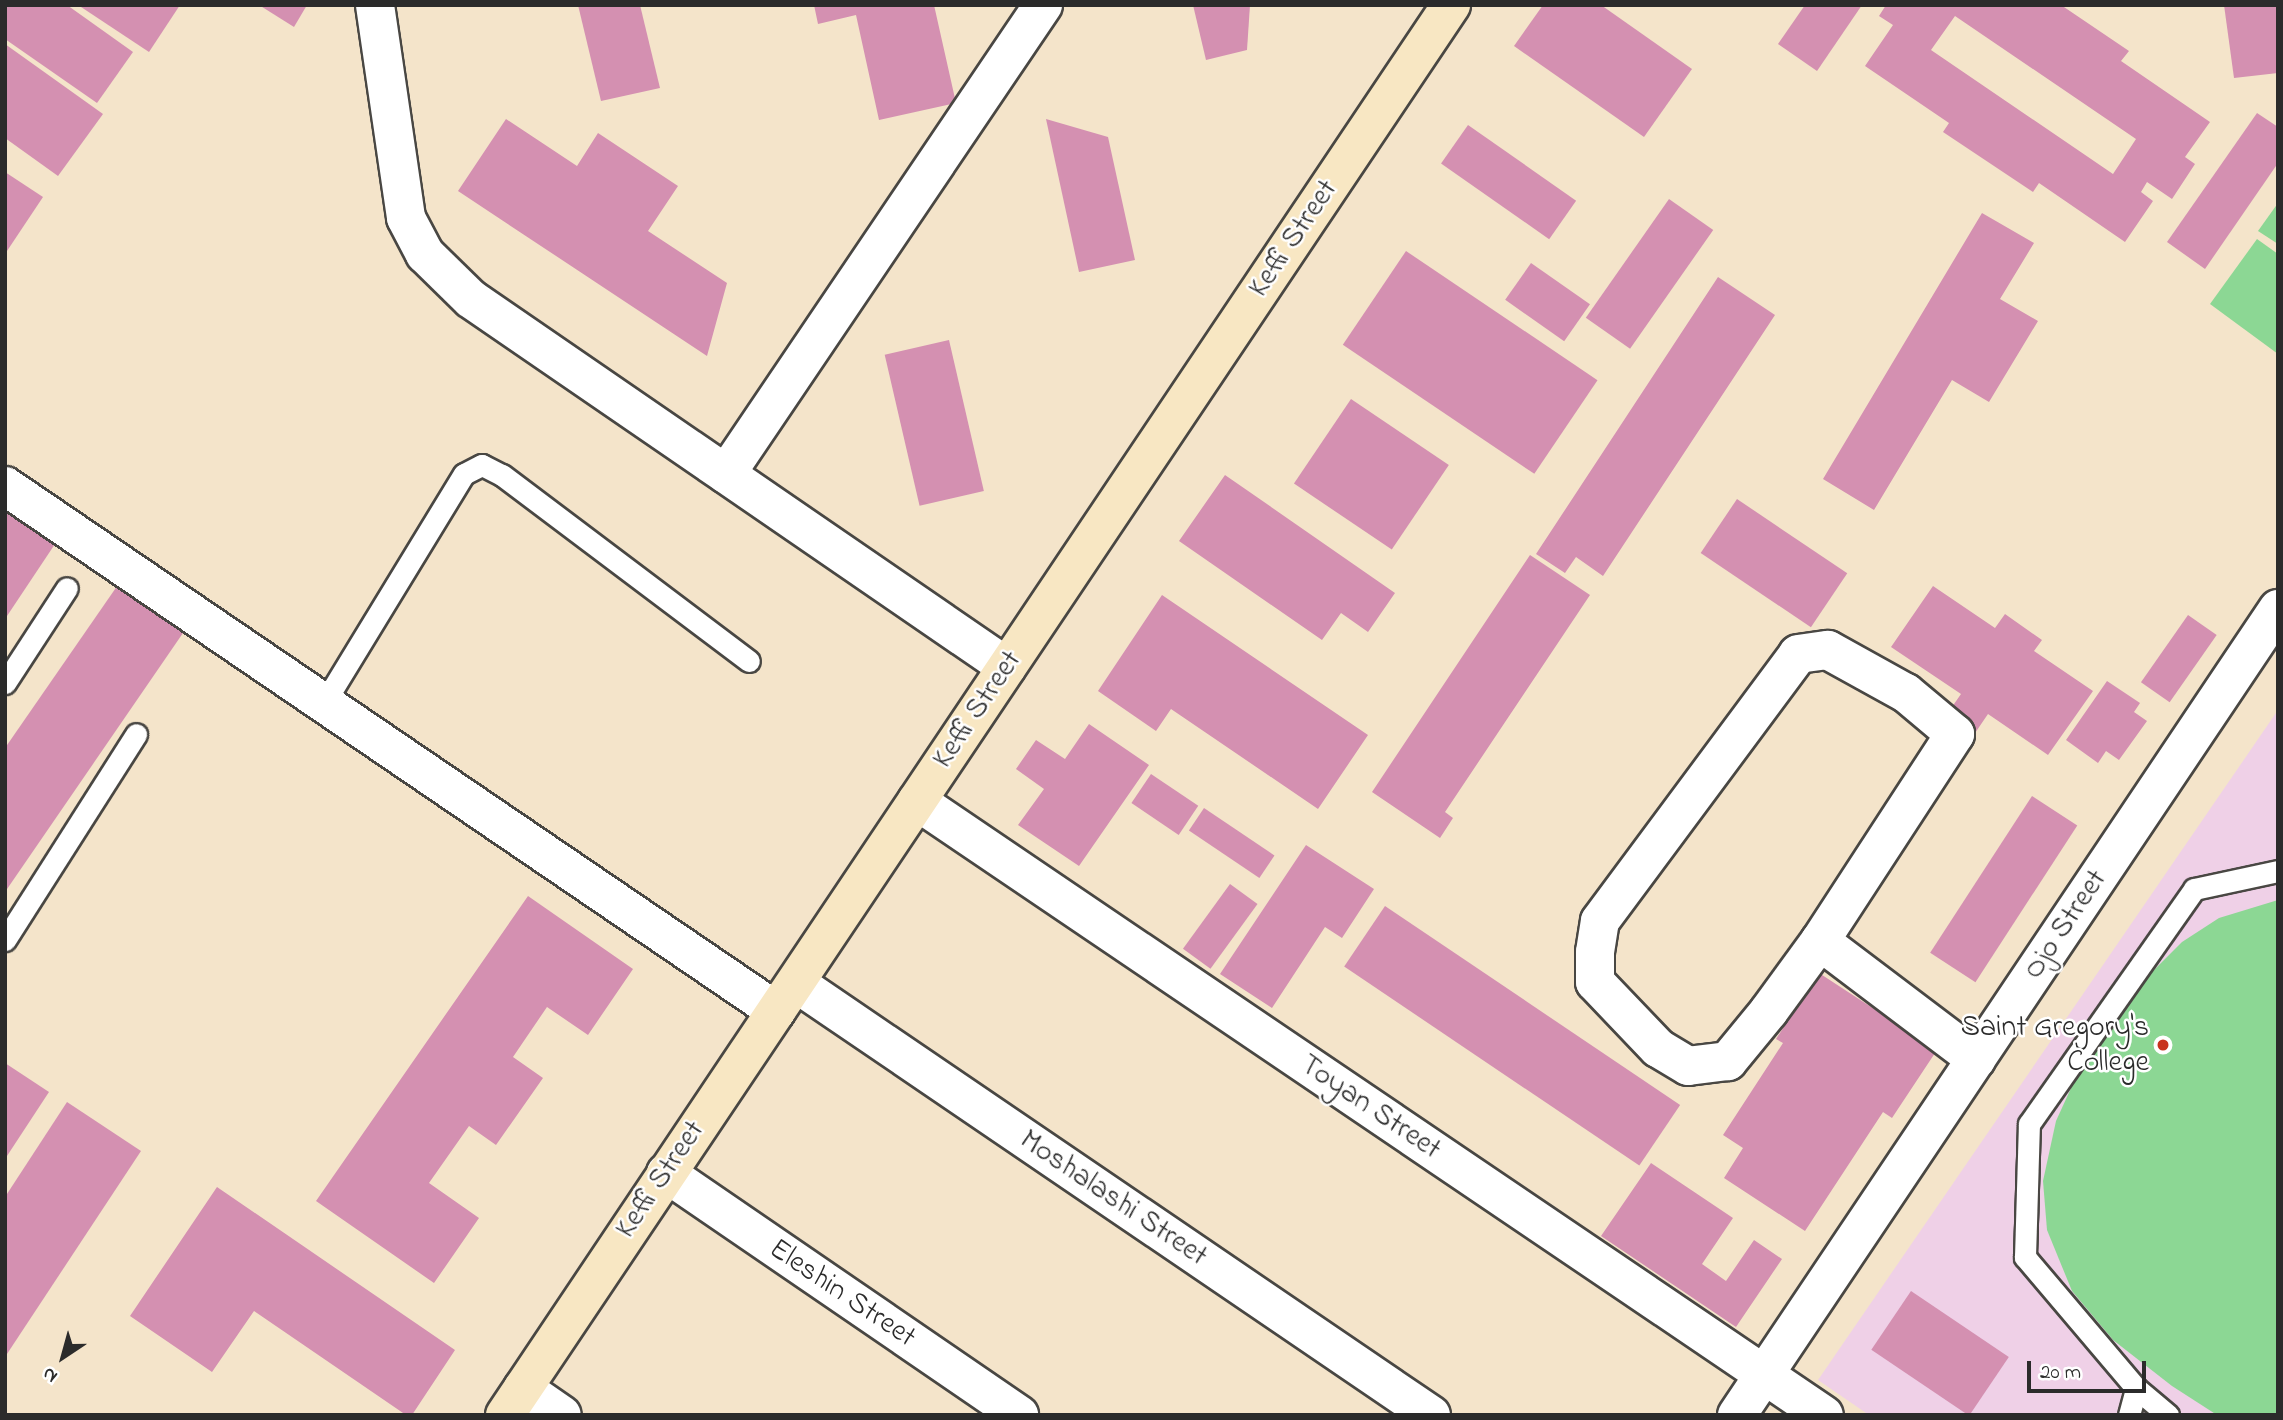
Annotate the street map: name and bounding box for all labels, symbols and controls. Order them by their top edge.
street label: Keffi Street [1242,173,1346,305]
street label: Keffi Street [926,644,1030,776]
street label: Ojo Street [2016,863,2116,987]
place label: Saint Gregory's College [1961,1010,2149,1080]
marker: Saint Gregory's College [2155,1037,2171,1053]
street label: Toyan Street [1293,1048,1447,1168]
street label: Keffi Street [609,1114,713,1246]
street label: Moshalashi Street [1012,1123,1214,1275]
street label: Eleshin Street [762,1232,922,1356]
north arrow [28,1322,98,1392]
scale bar [2031,1346,2150,1390]
text: 20 m [2040,1358,2081,1388]
text: N [37,1360,63,1389]

